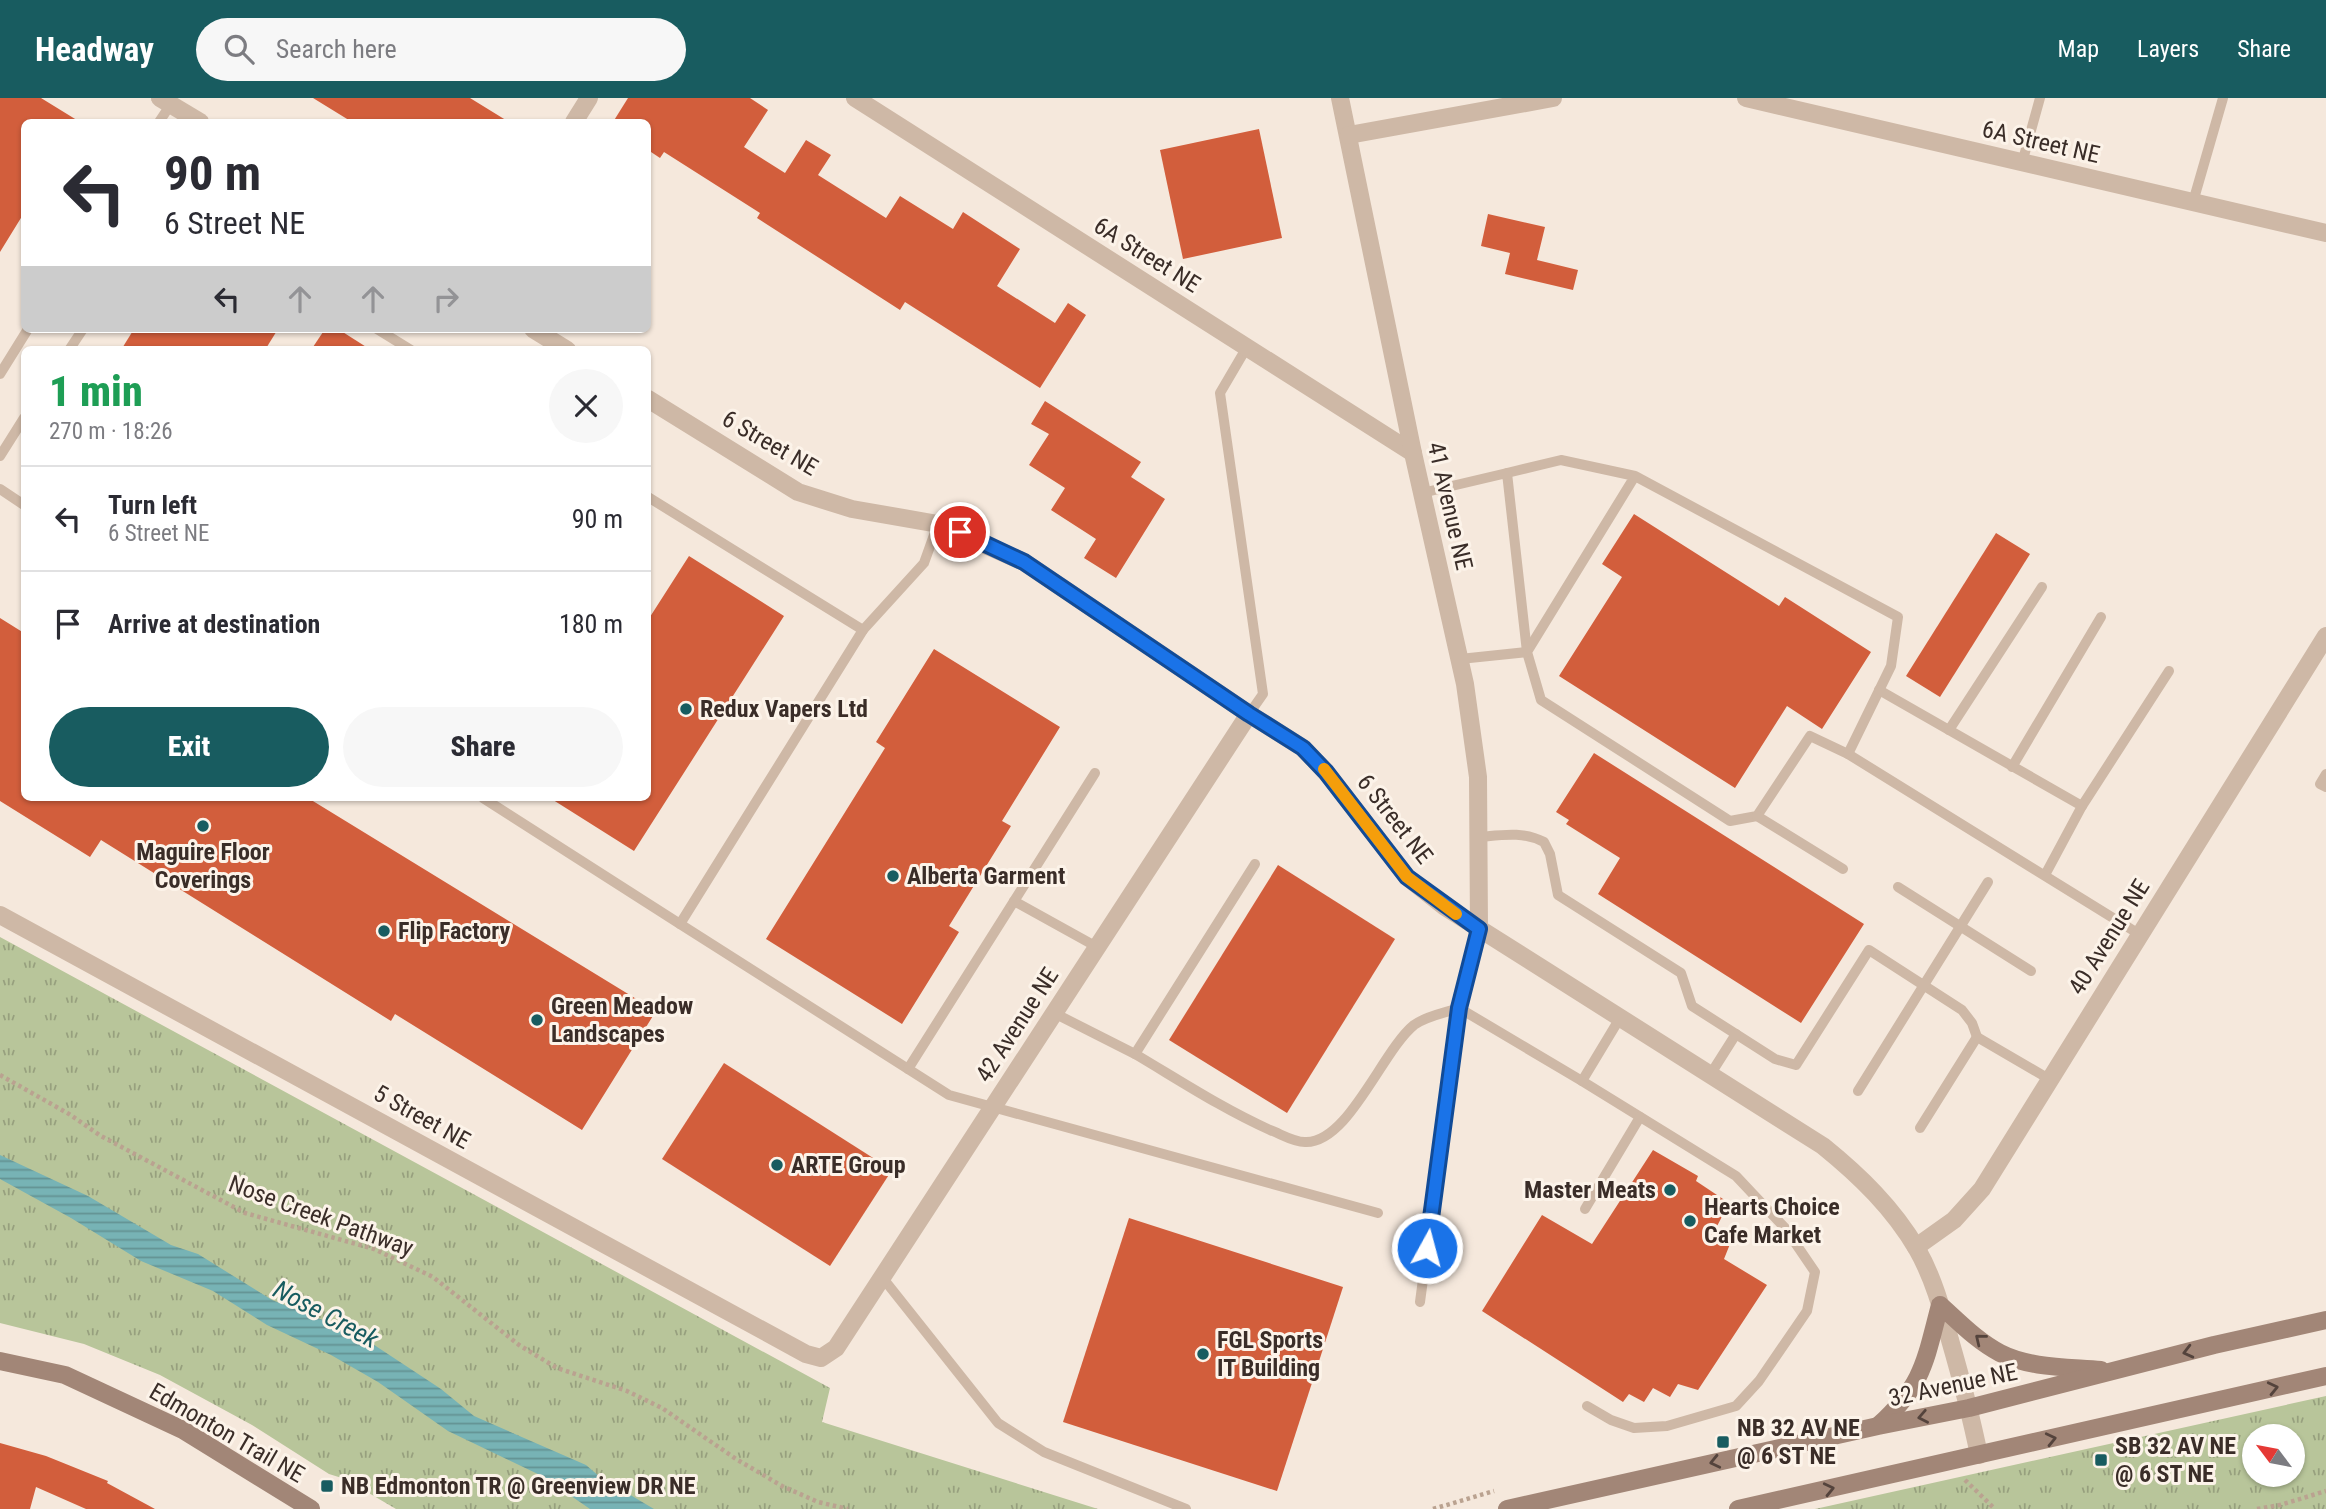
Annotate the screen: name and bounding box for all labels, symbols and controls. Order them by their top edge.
search box [196,18,686,81]
text: Headway [35,30,154,69]
icon: search [220,30,258,68]
text: Search here [276,34,397,64]
text: Map [2058,35,2099,63]
text: Layers [2137,35,2199,63]
text: Share [2237,35,2291,63]
street label: 6A Street NE [1980,115,2103,169]
text: 90 m [164,145,261,202]
icon: left [49,147,140,238]
text: 6 Street NE [164,204,305,242]
street label: 6A Street NE [1089,211,1205,299]
icon: left [208,280,246,318]
icon: ahead [281,280,319,318]
icon: ahead [354,280,392,318]
icon: right [427,280,465,318]
text: 1 min [49,367,143,416]
button: close [549,369,623,443]
street label: 6 Street NE [717,404,823,482]
text: 270 m · 18:26 [49,418,173,445]
street label: 41 Avenue NE [1422,439,1478,573]
text: Turn left [108,490,197,520]
icon: left [49,500,87,538]
pin [930,502,990,562]
text: 90 m [572,504,623,534]
icon: arrive [941,513,979,551]
text: 6 Street NE [108,520,210,547]
icon: arrive [49,605,87,643]
text: Arrive at destination [108,609,320,639]
text: 180 m [559,609,623,639]
place label: Redux Vapers Ltd [700,695,868,723]
marker: Redux Vapers Ltd [678,701,694,717]
button: Exit [49,707,329,787]
button: Share [343,707,623,787]
street label: 6 Street NE [1351,769,1439,869]
marker: Maguire Floor Coverings [195,818,211,834]
place label: Maguire Floor Coverings [136,838,270,894]
place label: Alberta Garment [907,862,1065,890]
marker: Alberta Garment [885,868,901,884]
street label: 40 Avenue NE [2063,874,2156,1000]
place label: Flip Factory [398,917,510,945]
marker: Flip Factory [376,923,392,939]
street label: 42 Avenue NE [970,963,1064,1087]
place label: Green Meadow Landscapes [551,992,693,1048]
marker: Green Meadow Landscapes [529,1012,545,1028]
street label: 5 Street NE [369,1079,475,1155]
place label: ARTE Group [791,1151,906,1179]
marker: ARTE Group [769,1157,785,1173]
street label: Nose Creek Pathway [225,1170,417,1262]
place label: Master Meats [1524,1176,1656,1204]
marker: Master Meats [1662,1182,1678,1198]
place label: Hearts Choice Cafe Market [1704,1193,1840,1249]
position arrow [1390,1211,1464,1285]
marker: Hearts Choice Cafe Market [1682,1213,1698,1229]
water label: Nose Creek [269,1274,384,1354]
place label: FGL Sports IT Building [1217,1326,1323,1382]
one-way arrow [1975,1335,1988,1347]
one-way arrow [2182,1344,2194,1358]
marker: FGL Sports IT Building [1195,1346,1211,1362]
street label: 32 Avenue NE [1886,1358,2020,1412]
street label: Edmonton Trail NE [145,1377,309,1489]
one-way arrow [2267,1382,2279,1396]
one-way arrow [1917,1409,1929,1424]
place label: NB 32 AV NE @ 6 ST NE [1737,1414,1860,1470]
north arrow [2242,1424,2305,1488]
map controls [2242,1424,2305,1487]
one-way arrow [2045,1432,2057,1447]
place label: SB 32 AV NE @ 6 ST NE [2115,1432,2236,1488]
marker: NB 32 AV NE @ 6 ST NE [1715,1434,1731,1450]
marker: SB 32 AV NE @ 6 ST NE [2093,1452,2109,1468]
one-way arrow [1709,1454,1721,1469]
place label: NB Edmonton TR @ Greenview DR NE [341,1472,696,1500]
marker: NB Edmonton TR @ Greenview DR NE [319,1478,335,1494]
one-way arrow [1823,1483,1835,1498]

